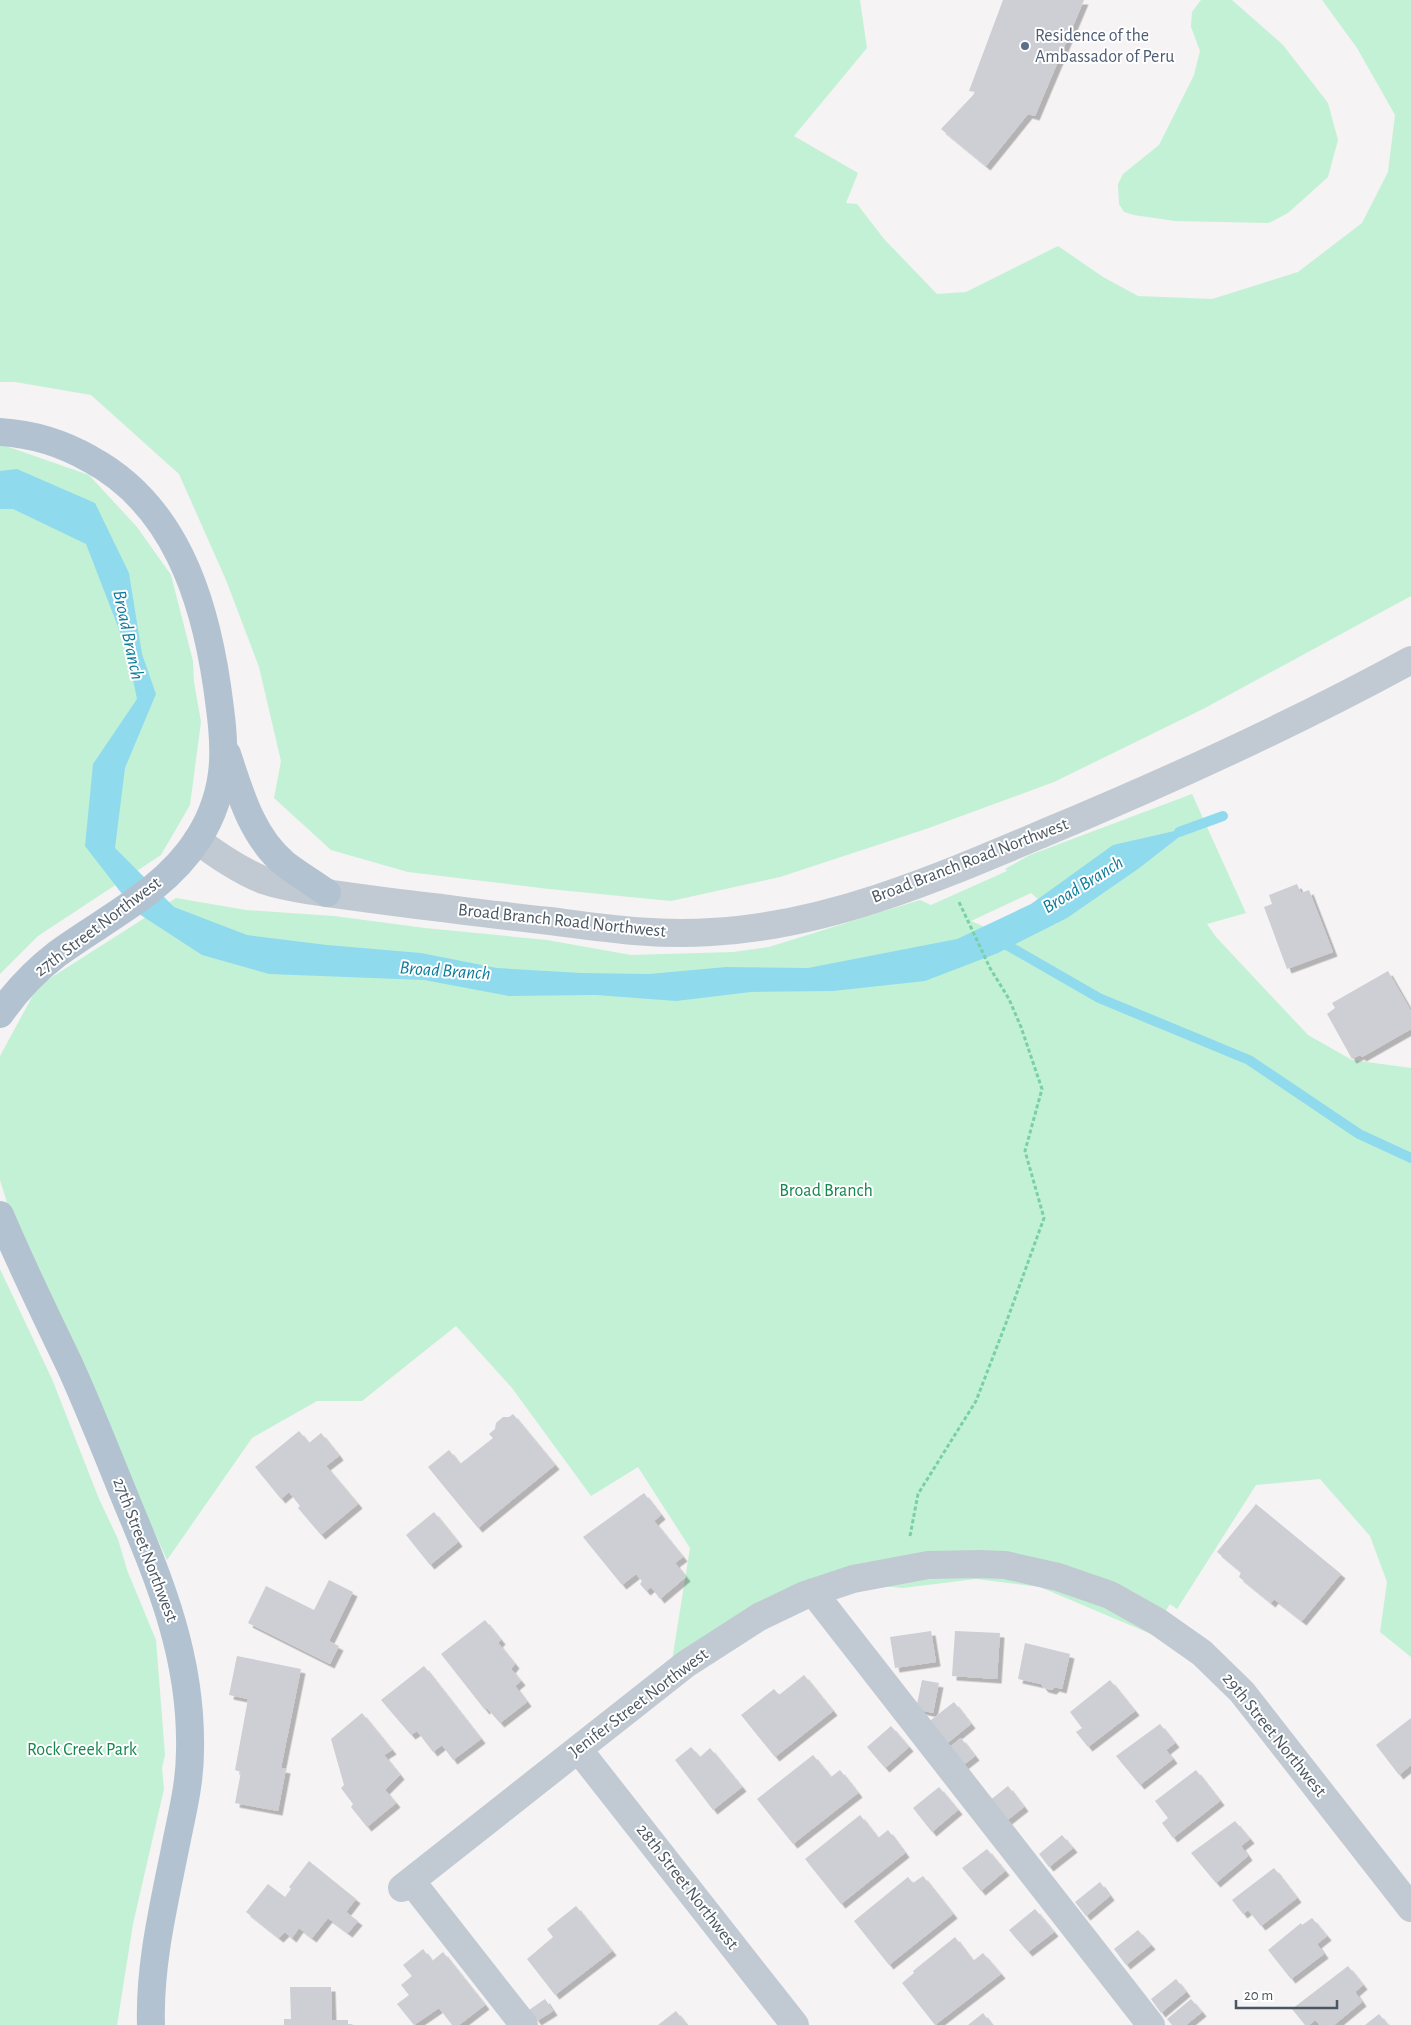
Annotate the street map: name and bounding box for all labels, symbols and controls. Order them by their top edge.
place label: Residence of the Ambassador of Peru [1035,27,1174,66]
marker: Residence of the Ambassador of Peru [1019,40,1031,52]
water label: Broad Branch [109,588,147,682]
street label: Broad Branch Road Northwest [869,815,1071,907]
water label: Broad Branch [1039,853,1127,917]
street label: 27th Street Northwest [32,874,165,980]
street label: Broad Branch Road Northwest [457,901,667,941]
water label: Broad Branch [399,958,491,984]
park label: Broad Branch [779,1182,873,1200]
street label: 27th Street Northwest [109,1475,181,1625]
street label: Jenifer Street Northwest [566,1645,712,1761]
street label: 29th Street Northwest [1219,1670,1330,1801]
park label: Rock Creek Park [27,1741,138,1759]
street label: 28th Street Northwest [633,1821,742,1953]
scale bar [1236,1978,1337,2010]
text: 20 m [1244,1988,1273,2003]

